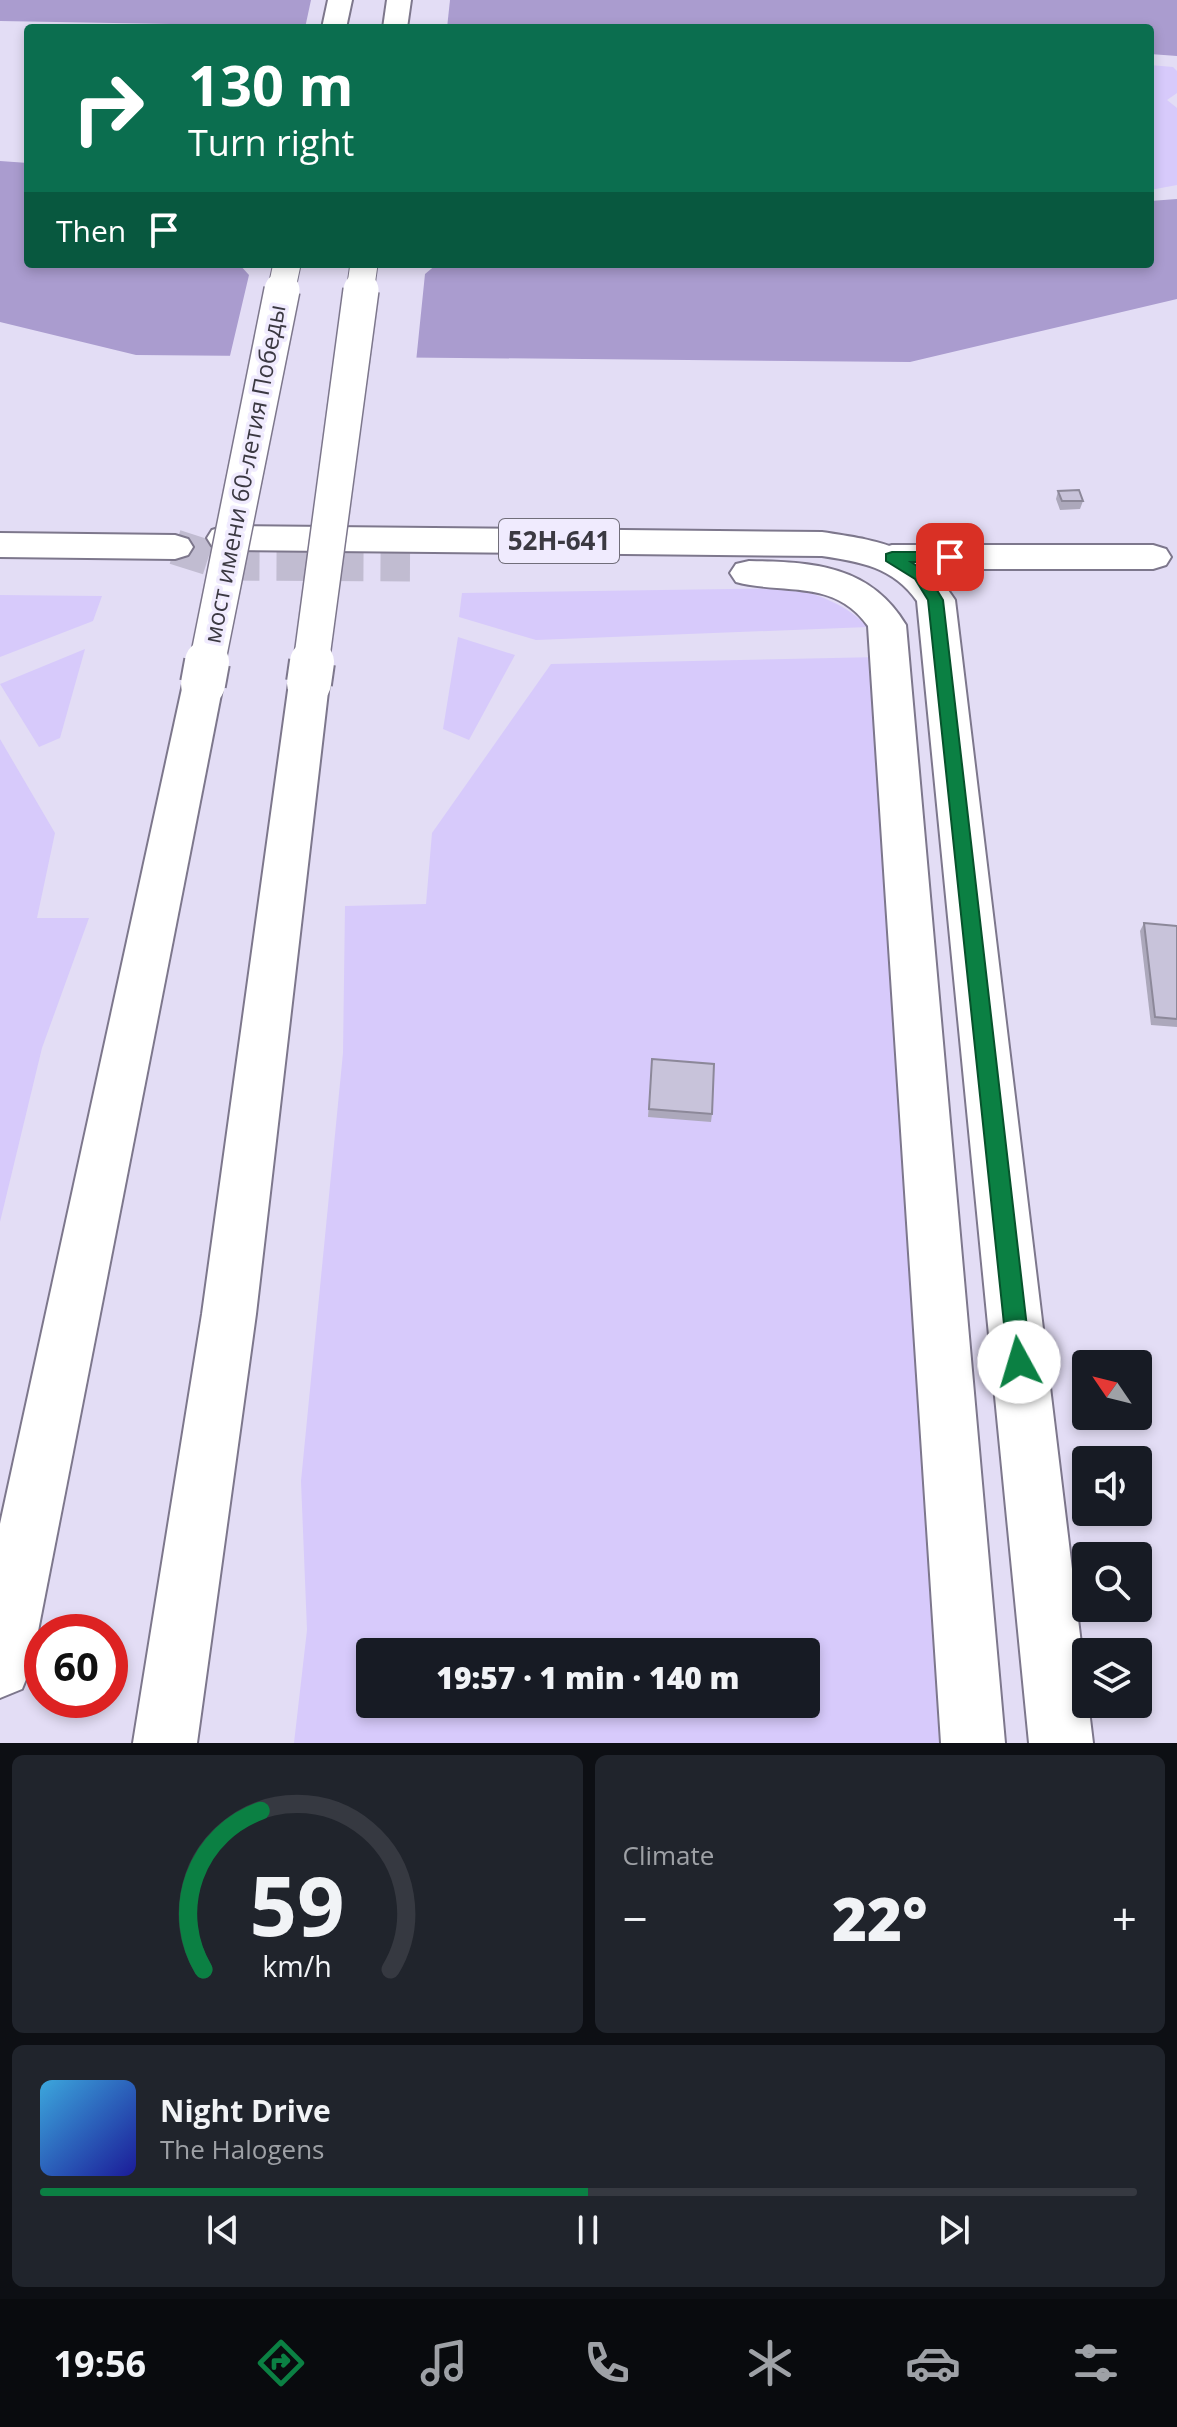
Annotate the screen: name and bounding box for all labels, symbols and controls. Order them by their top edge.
text: 130 m [188,46,354,122]
icon: right [56,56,160,160]
text: Turn right [188,118,354,167]
icon: arrive [142,208,186,252]
text: Then [56,210,126,251]
street label: мост имени 60-летия Победы [194,302,293,646]
road number: 52Н-641 [499,519,619,563]
pin [916,523,984,591]
icon: arrive [928,535,972,579]
position arrow [977,1320,1061,1404]
north arrow [1072,1350,1152,1430]
map controls [1072,1350,1152,1718]
button: sound [1072,1446,1152,1526]
button: search [1072,1542,1152,1622]
speed limit sign: 60 [24,1614,128,1718]
button: layers [1072,1638,1152,1718]
text: 19:57 · 1 min · 140 m [436,1657,740,1698]
text: Climate [623,1837,714,1873]
text: 59 [250,1847,345,1960]
text: 22° [832,1877,928,1959]
text: − [623,1888,648,1948]
text: + [1112,1888,1137,1948]
text: km/h [263,1946,332,1985]
text: Night Drive [160,2090,331,2131]
text: The Halogens [160,2131,325,2167]
icon: previous [201,2208,245,2252]
icon: pause [566,2208,610,2252]
icon: next [932,2208,976,2252]
icon: directions [253,2335,309,2391]
icon: music [416,2335,472,2391]
icon: phone [579,2335,635,2391]
icon: climate [742,2335,798,2391]
icon: car [905,2335,961,2391]
icon: filters [1068,2335,1124,2391]
text: 19:56 [53,2339,146,2388]

